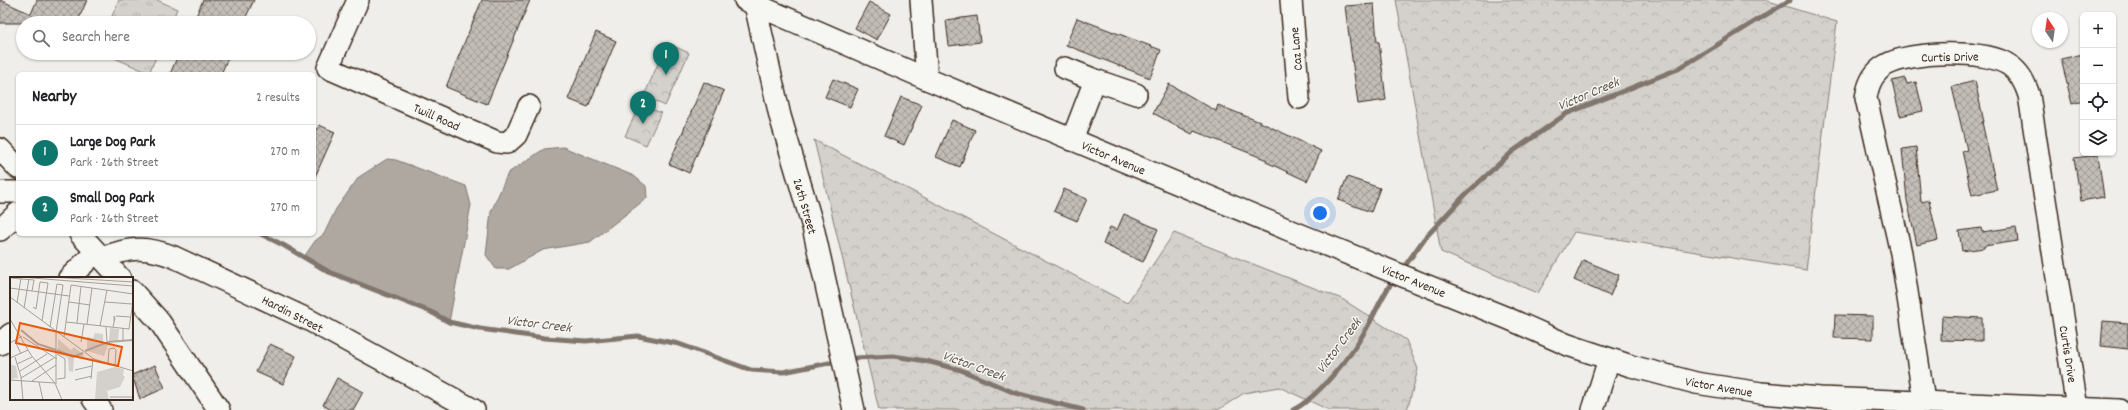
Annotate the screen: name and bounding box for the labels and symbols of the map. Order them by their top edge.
north arrow [2032,12,2068,48]
street label: Caz Lane [1286,26,1309,71]
pin: 1 [653,42,679,75]
street label: Curtis Drive [1921,48,1979,69]
water label: Victor Creek [1555,72,1624,117]
pin: 2 [630,91,656,124]
street label: Twill Road [410,100,462,137]
street label: Victor Avenue [1078,137,1148,181]
street label: 26th Street [787,176,821,237]
your location [1310,203,1330,223]
street label: Victor Avenue [1378,261,1448,304]
inset map [10,277,133,400]
street label: Hardin Street [258,292,326,339]
water label: Victor Creek [505,311,573,339]
water label: Victor Creek [1312,313,1368,378]
street label: Curtis Drive [2053,324,2080,385]
water label: Victor Creek [939,346,1008,388]
street label: Victor Avenue [1684,373,1754,404]

